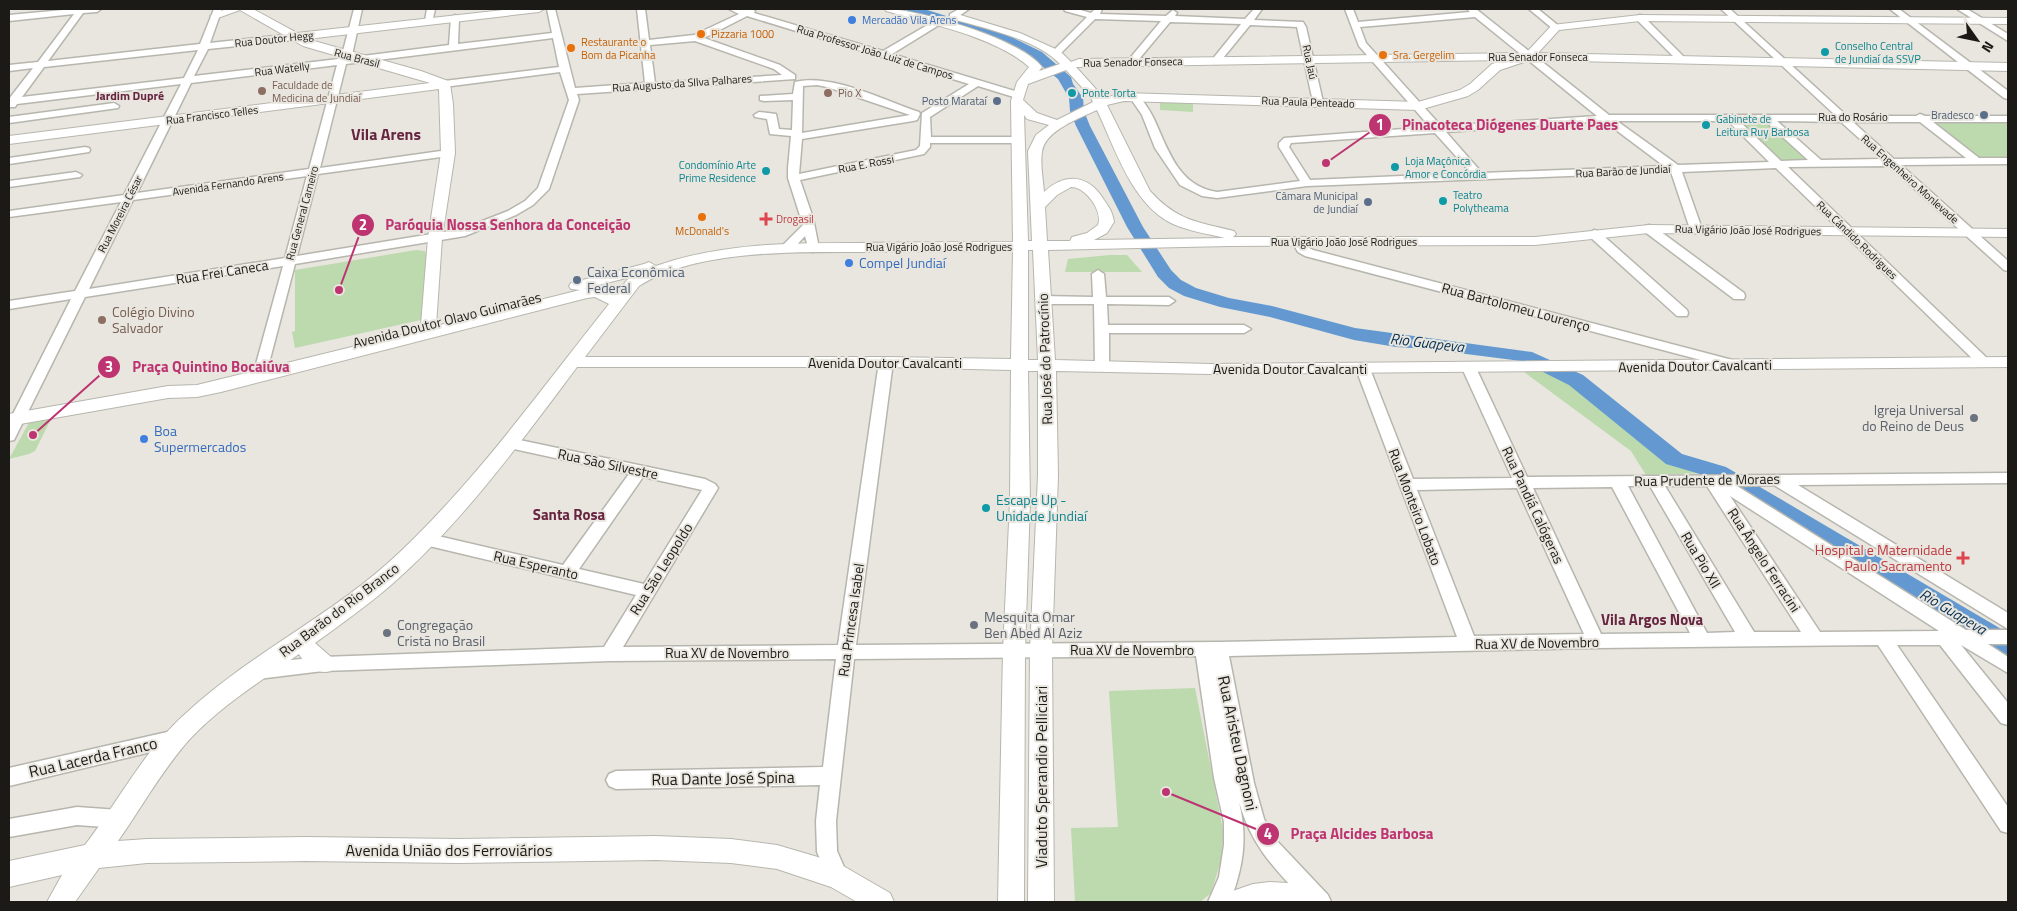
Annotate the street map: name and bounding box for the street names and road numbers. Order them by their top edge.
street label: Rua Professor João Luiz de Campos [795,21,955,83]
street label: Rua Doutor Hegg [234,27,315,51]
street label: Rua Jaú [1299,43,1322,81]
street label: Rua Brasil [332,44,382,72]
street label: Rua Senador Fonseca [1488,49,1588,65]
street label: Rua Senador Fonseca [1083,53,1183,71]
street label: Rua Watelly [254,58,311,80]
street label: Rua Augusto da SIlva Palhares [612,70,752,96]
street label: Rua Paula Penteado [1261,92,1355,112]
street label: Rua Francisco Telles [165,101,259,129]
street label: Rua do Rosário [1818,109,1888,125]
street label: Rua Engenheiro Monlevade [1858,131,1963,228]
street label: Rua E. Rossi [837,151,895,177]
street label: Rua Barão de Jundiaí [1575,160,1673,181]
street label: Rua General Carneiro [282,164,322,262]
street label: Avenida Fernando Arens [171,168,285,200]
street label: Rua Moreira César [94,172,146,255]
street label: Rua Cândido Rodrigues [1813,197,1901,283]
street label: Rua Vigário João José Rodrigues [1675,221,1821,239]
street label: Rua Vigário João José Rodrigues [1271,234,1417,250]
street label: Rua Vigário João José Rodrigues [866,239,1012,255]
street label: Rua Frei Caneca [174,254,270,289]
street label: Rua Bartolomeu Lourenço [1440,277,1593,336]
street label: Avenida Doutor Olavo Guimarães [350,286,543,353]
street label: Rua José do Patrocínio [1032,293,1057,425]
street label: Avenida Doutor Cavalcanti [808,352,962,373]
street label: Avenida Doutor Cavalcanti [1618,354,1772,377]
street label: Avenida Doutor Cavalcanti [1213,358,1367,379]
street label: Rua São Silvestre [556,443,660,484]
street label: Rua Pandiá Calógeras [1497,443,1570,567]
street label: Rua Monteiro Lobato [1384,445,1447,568]
street label: Rua Prudente de Moraes [1634,468,1780,491]
street label: Rua Ângelo Ferracini [1723,503,1806,616]
street label: Rua São Leopoldo [624,519,697,619]
street label: Rua Pio XII [1676,527,1727,592]
street label: Rua Esperanto [492,545,581,584]
street label: Rua Barão do Rio Branco [274,557,403,662]
street label: Rua Princesa Isabel [832,562,869,678]
street label: Rua XV de Novembro [1475,631,1599,654]
street label: Rua XV de Novembro [1070,639,1194,660]
street label: Rua XV de Novembro [665,642,789,663]
street label: Rua Aristeu Dagnoni [1212,673,1264,813]
street label: Viaduto Sperandio Pelliciari [1029,686,1053,868]
street label: Rua Lacerda Franco [26,731,160,783]
street label: Rua Dante José Spina [651,765,795,791]
street label: Avenida União dos Ferroviários [346,838,552,862]

